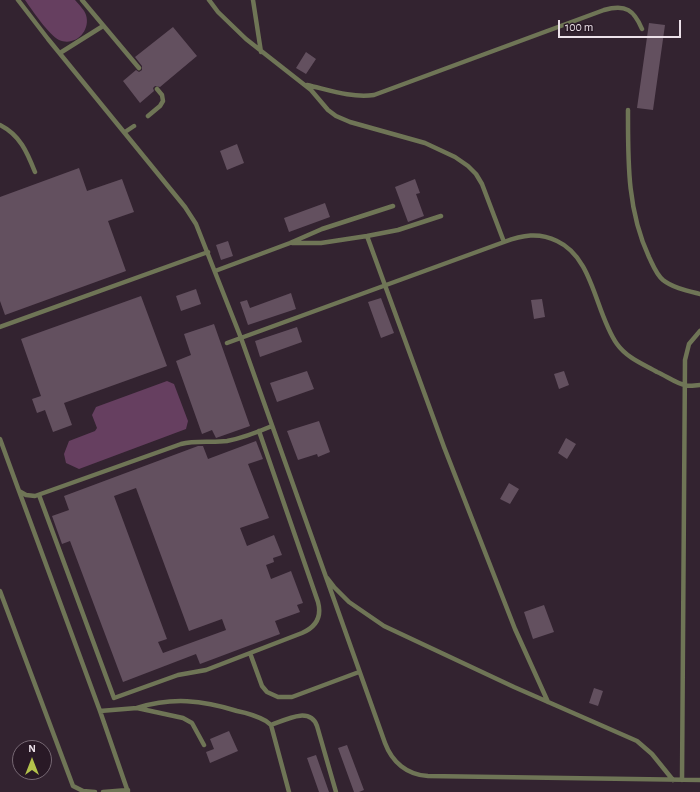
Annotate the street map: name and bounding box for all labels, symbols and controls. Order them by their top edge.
scale bar [560,12,683,38]
text: 100 m [565,21,593,33]
north arrow [12,740,52,780]
text: N [28,743,36,754]

